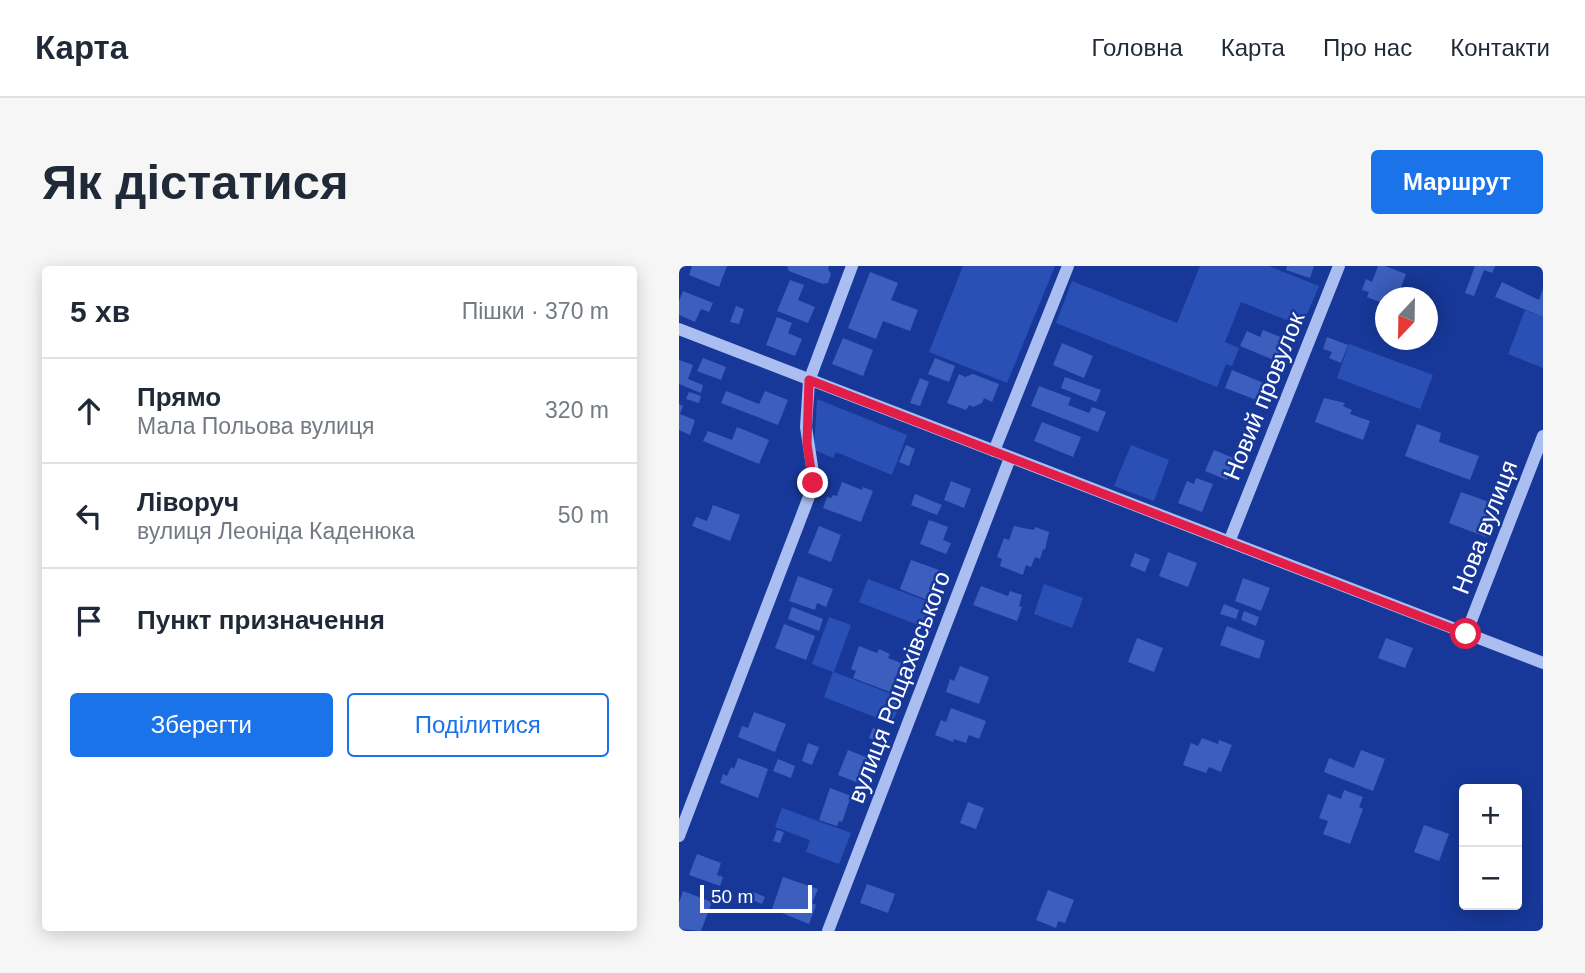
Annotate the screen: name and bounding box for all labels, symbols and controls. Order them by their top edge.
text: Карта [35,29,128,66]
text: Головна [1092,34,1183,61]
text: Карта [1221,34,1285,61]
text: Про нас [1323,34,1412,61]
text: Контакти [1450,34,1550,61]
button: Маршрут [1371,150,1543,214]
text: Як дістатися [42,155,349,209]
north arrow [1375,287,1438,350]
text: 5 хв [70,295,130,328]
text: Пішки · 370 m [462,298,609,324]
street label: Новий провулок [1218,308,1310,484]
text: Прямо [137,382,221,412]
icon: ahead [70,392,108,430]
text: 320 m [545,397,609,423]
text: Мала Польова вулиця [137,413,375,439]
street label: Нова вулиця [1447,456,1522,597]
route end [797,467,828,498]
text: Ліворуч [137,487,239,517]
icon: left [70,497,108,535]
text: 50 m [558,502,609,528]
text: вулиця Леоніда Каденюка [137,518,415,544]
street label: вулиця Рощахівського [842,567,955,806]
icon: arrive [70,602,108,640]
text: Пункт призначення [137,605,385,635]
route start [1450,618,1481,649]
button: Зберегти [70,693,333,757]
button: Поділитися [347,693,609,757]
map controls [1459,784,1522,910]
button: + [1459,784,1522,847]
button: − [1459,847,1522,910]
scale bar [700,882,812,914]
text: 50 m [711,886,753,907]

